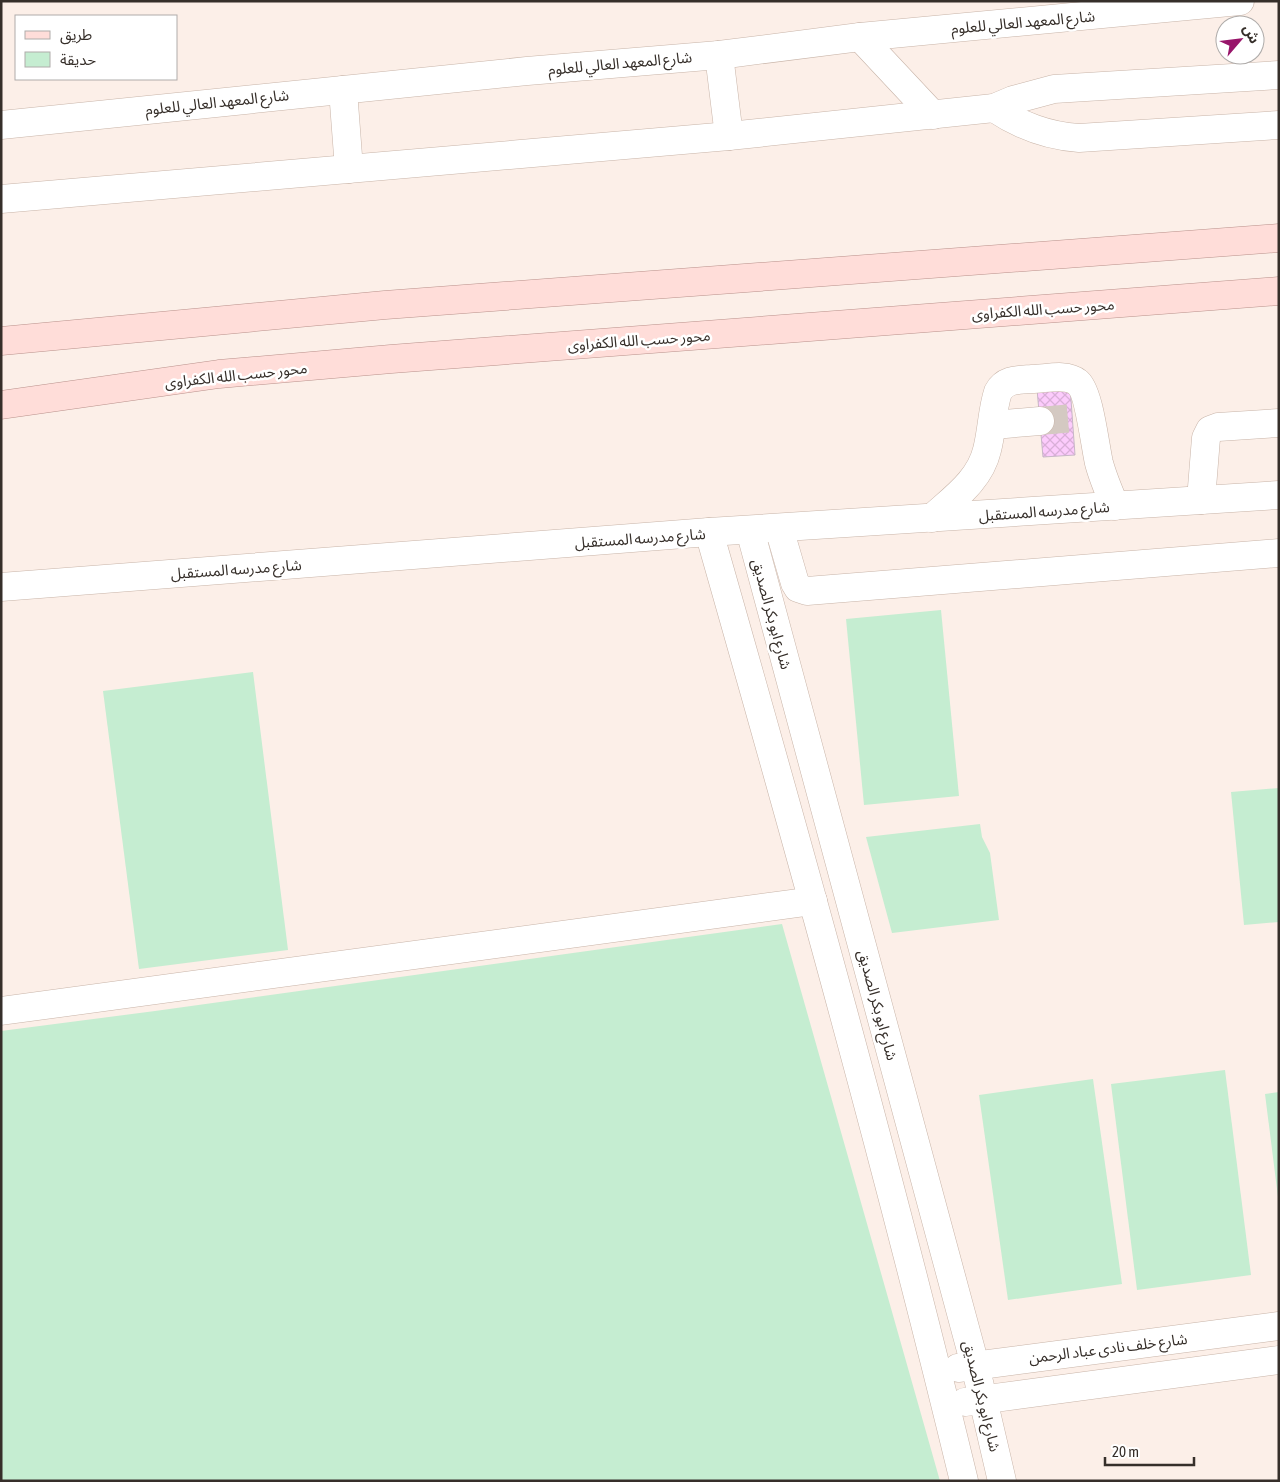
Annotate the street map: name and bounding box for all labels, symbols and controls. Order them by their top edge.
street label: شارع المعهد العالي للعلوم [950,7,1096,41]
legend [15,15,178,80]
north arrow [1215,15,1265,65]
text: ش [1240,22,1263,46]
text: طريق [60,26,92,45]
street label: شارع المعهد العالي للعلوم [547,48,693,82]
text: حديقة [60,51,96,68]
street label: شارع المعهد العالي للعلوم [144,86,290,122]
street label: محور حسب الله الكفراوى [971,296,1115,323]
street label: محور حسب الله الكفراوى [567,327,711,354]
street label: محور حسب الله الكفراوى [164,359,308,392]
street label: شارع مدرسه المستقبل [978,498,1111,528]
street label: شارع مدرسه المستقبل [574,525,707,555]
street label: شارع مدرسه المستقبل [170,556,303,586]
street label: شارع ابو بكر الصديق [745,557,795,673]
street label: شارع ابو بكر الصديق [851,948,901,1064]
street label: شارع خلف نادى عباد الرحمن [1028,1330,1189,1370]
street label: شارع ابو بكر الصديق [956,1339,1004,1455]
scale bar [1105,1434,1194,1466]
text: 20 m [1112,1443,1139,1460]

